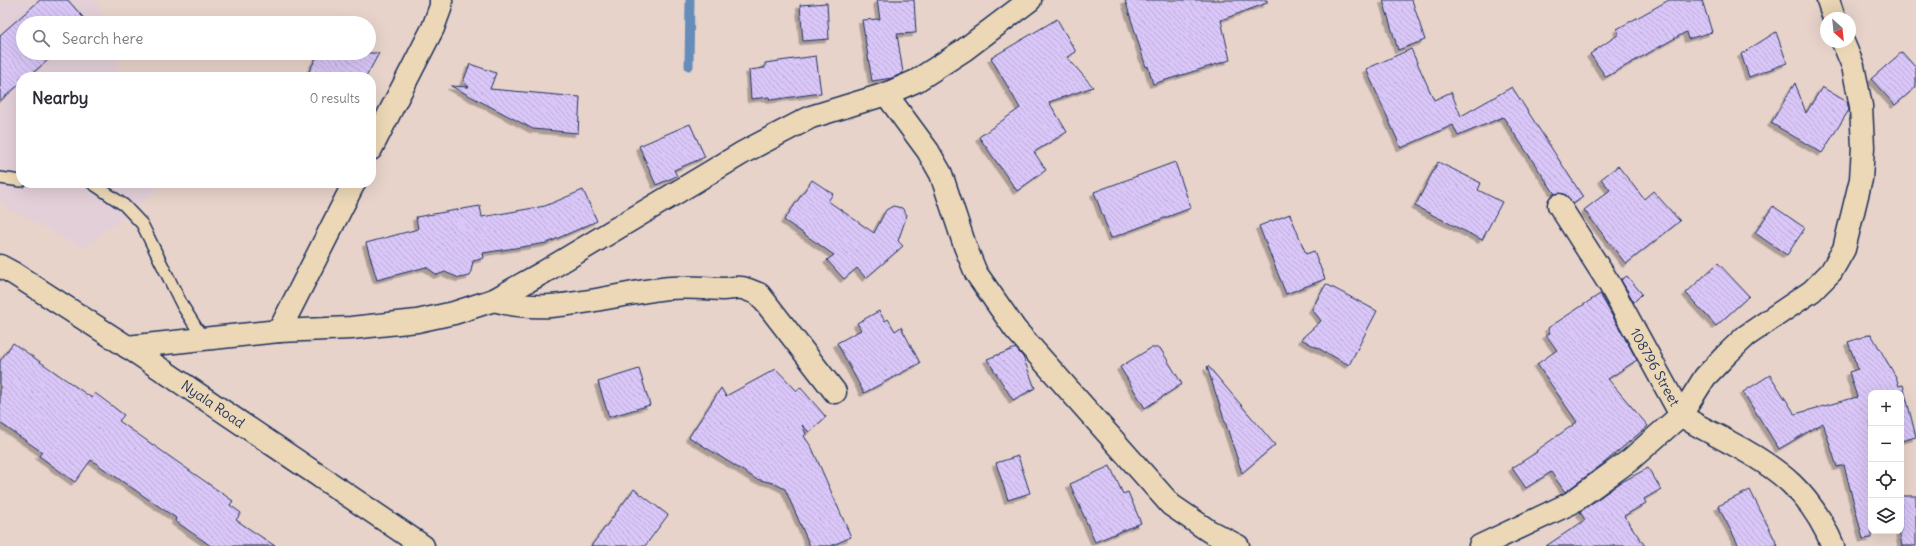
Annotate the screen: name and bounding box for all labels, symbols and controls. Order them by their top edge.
north arrow [1820,12,1856,48]
search box [16,16,376,60]
icon: search [30,27,52,49]
text: Search here [62,29,143,48]
text: Nearby [32,87,88,109]
text: 0 results [310,90,360,107]
street label: 108796 Street [1626,325,1684,409]
street label: Nyala Road [178,376,248,432]
map controls [1868,390,1904,534]
button: + [1868,390,1904,426]
button: − [1868,426,1904,462]
button: locate [1868,462,1904,498]
button: layers [1868,498,1904,534]

